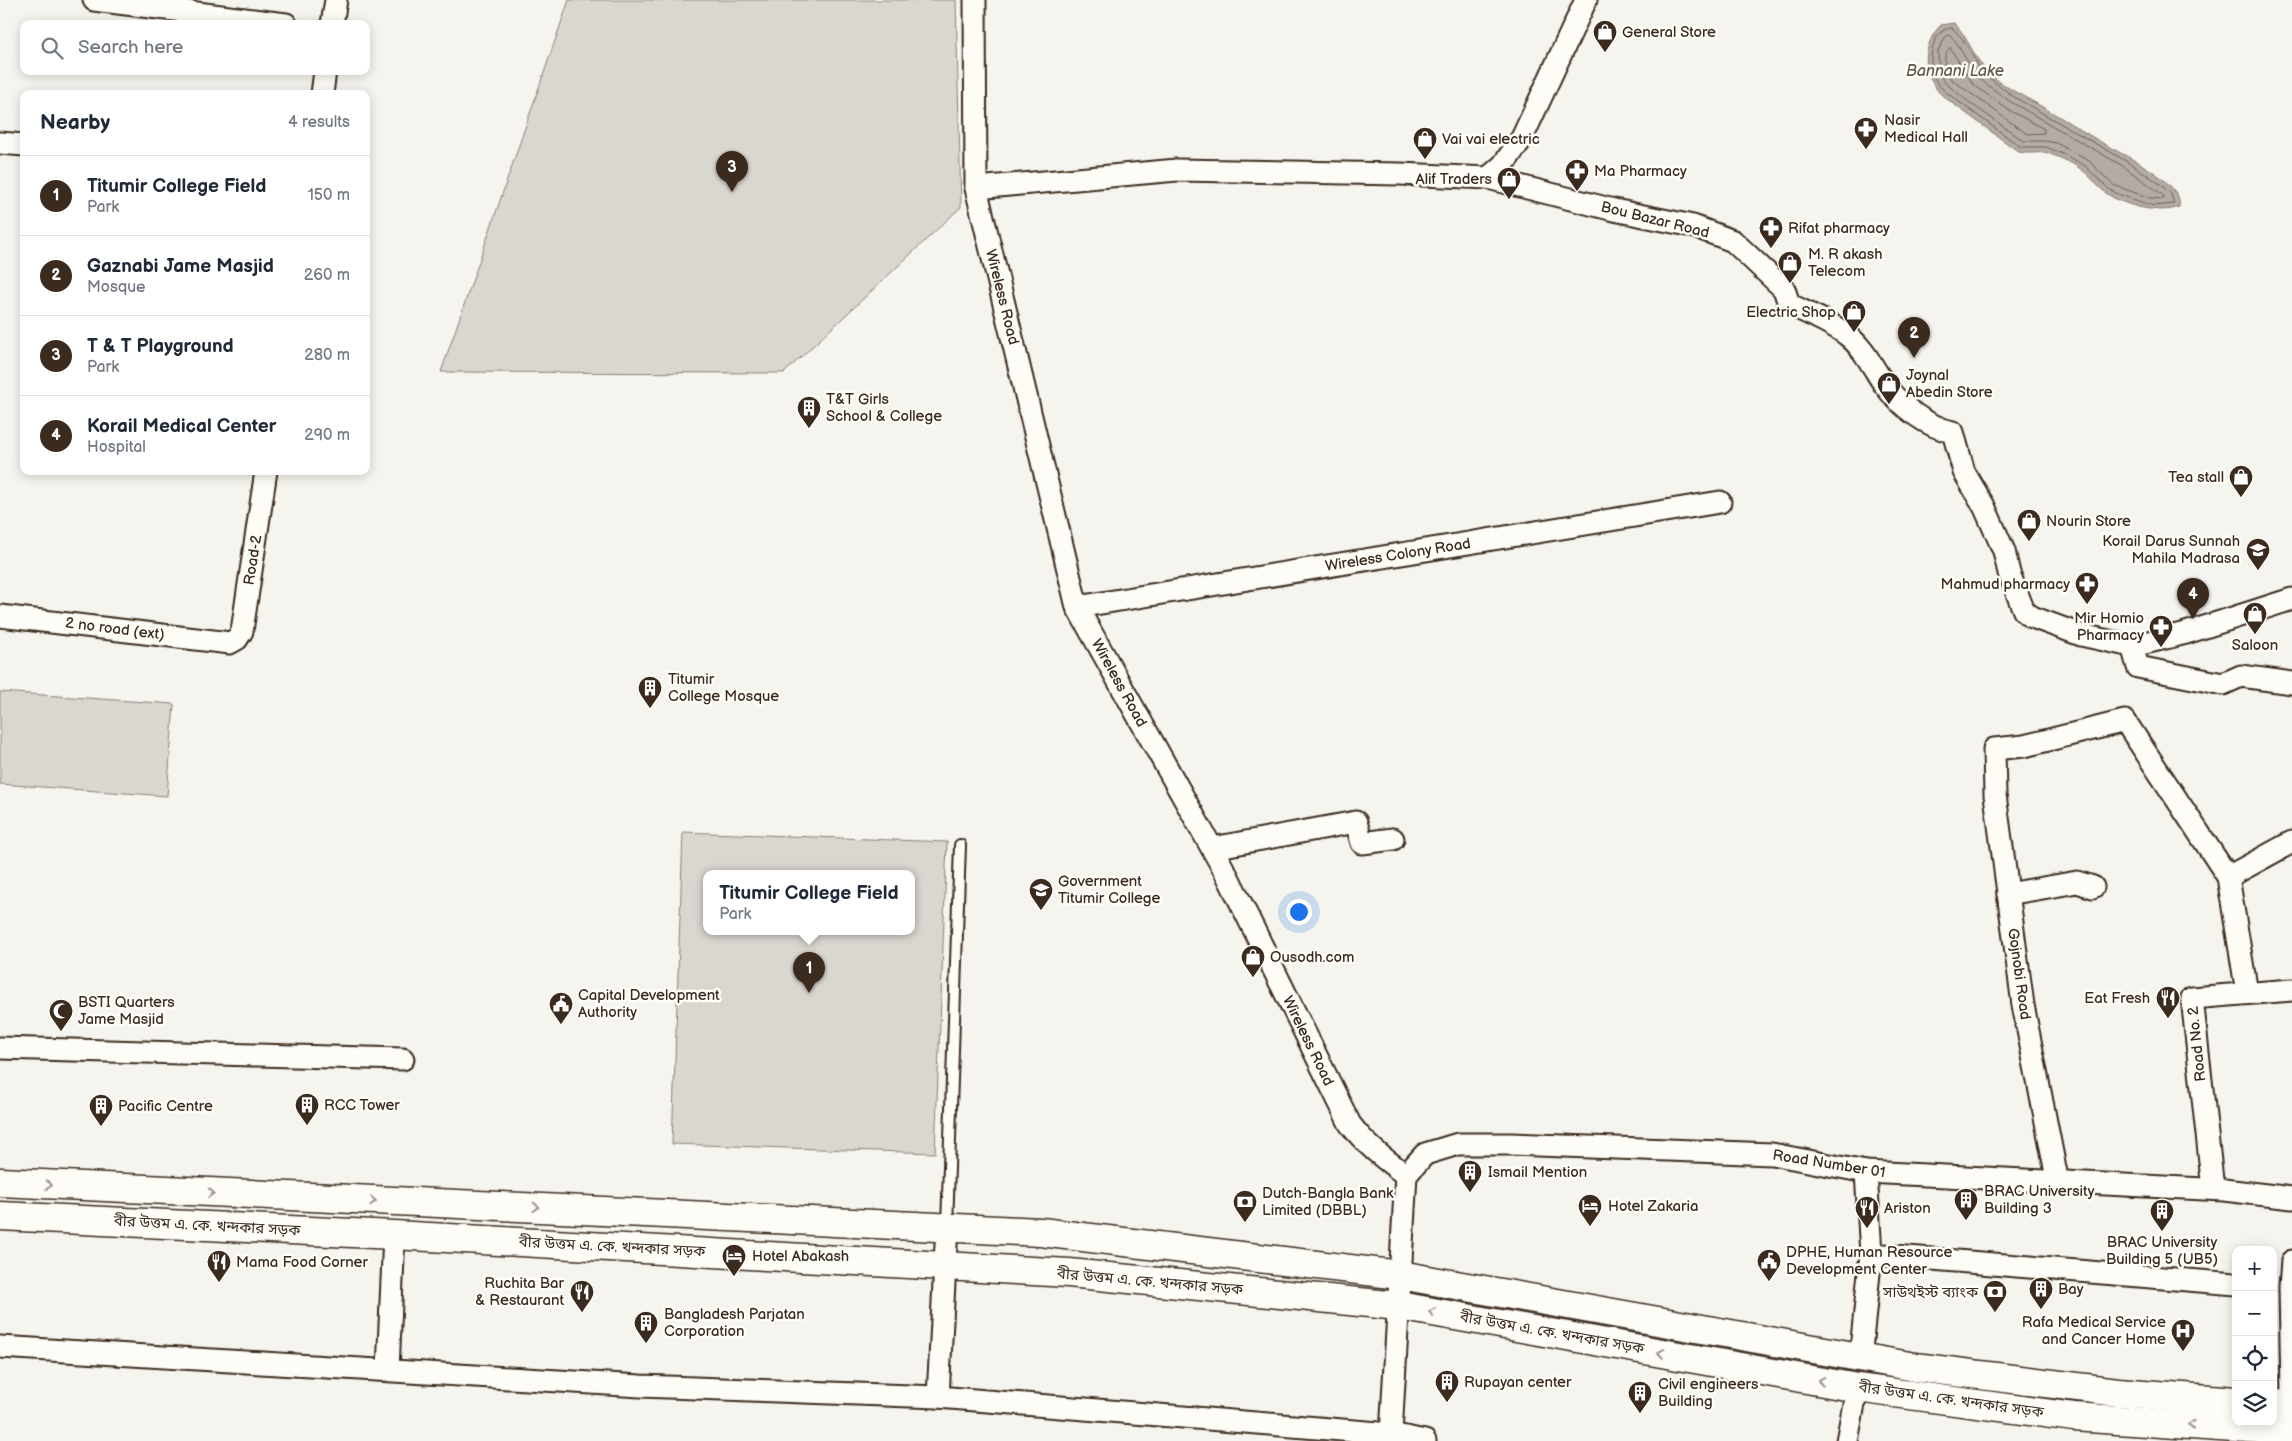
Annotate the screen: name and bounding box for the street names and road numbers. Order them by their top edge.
street label: Bou Bazar Road [1599,197,1711,243]
street label: Wireless Road [981,247,1023,347]
street label: Road-2 [240,533,266,586]
street label: Wireless Colony Road [1324,534,1472,576]
street label: 2 no road (ext) [64,613,166,645]
street label: Wireless Road [1087,636,1151,730]
street label: Gojnobi Road [2003,927,2035,1021]
street label: Wireless Road [1278,993,1338,1089]
street label: Road No. 2 [2184,1005,2210,1082]
street label: Road Number 01 [1771,1146,1887,1182]
street label: বীর উত্তম এ. কে. খন্দকার সড়ক [112,1212,302,1240]
street label: বীর উত্তম এ. কে. খন্দকার সড়ক [517,1233,707,1261]
street label: বীর উত্তম এ. কে. খন্দকার সড়ক [1055,1264,1245,1300]
street label: বীর উত্তম এ. কে. খন্দকার সড়ক [1457,1307,1647,1359]
street label: বীর উত্তম এ. কে. খন্দকার সড়ক [1856,1377,2046,1423]

